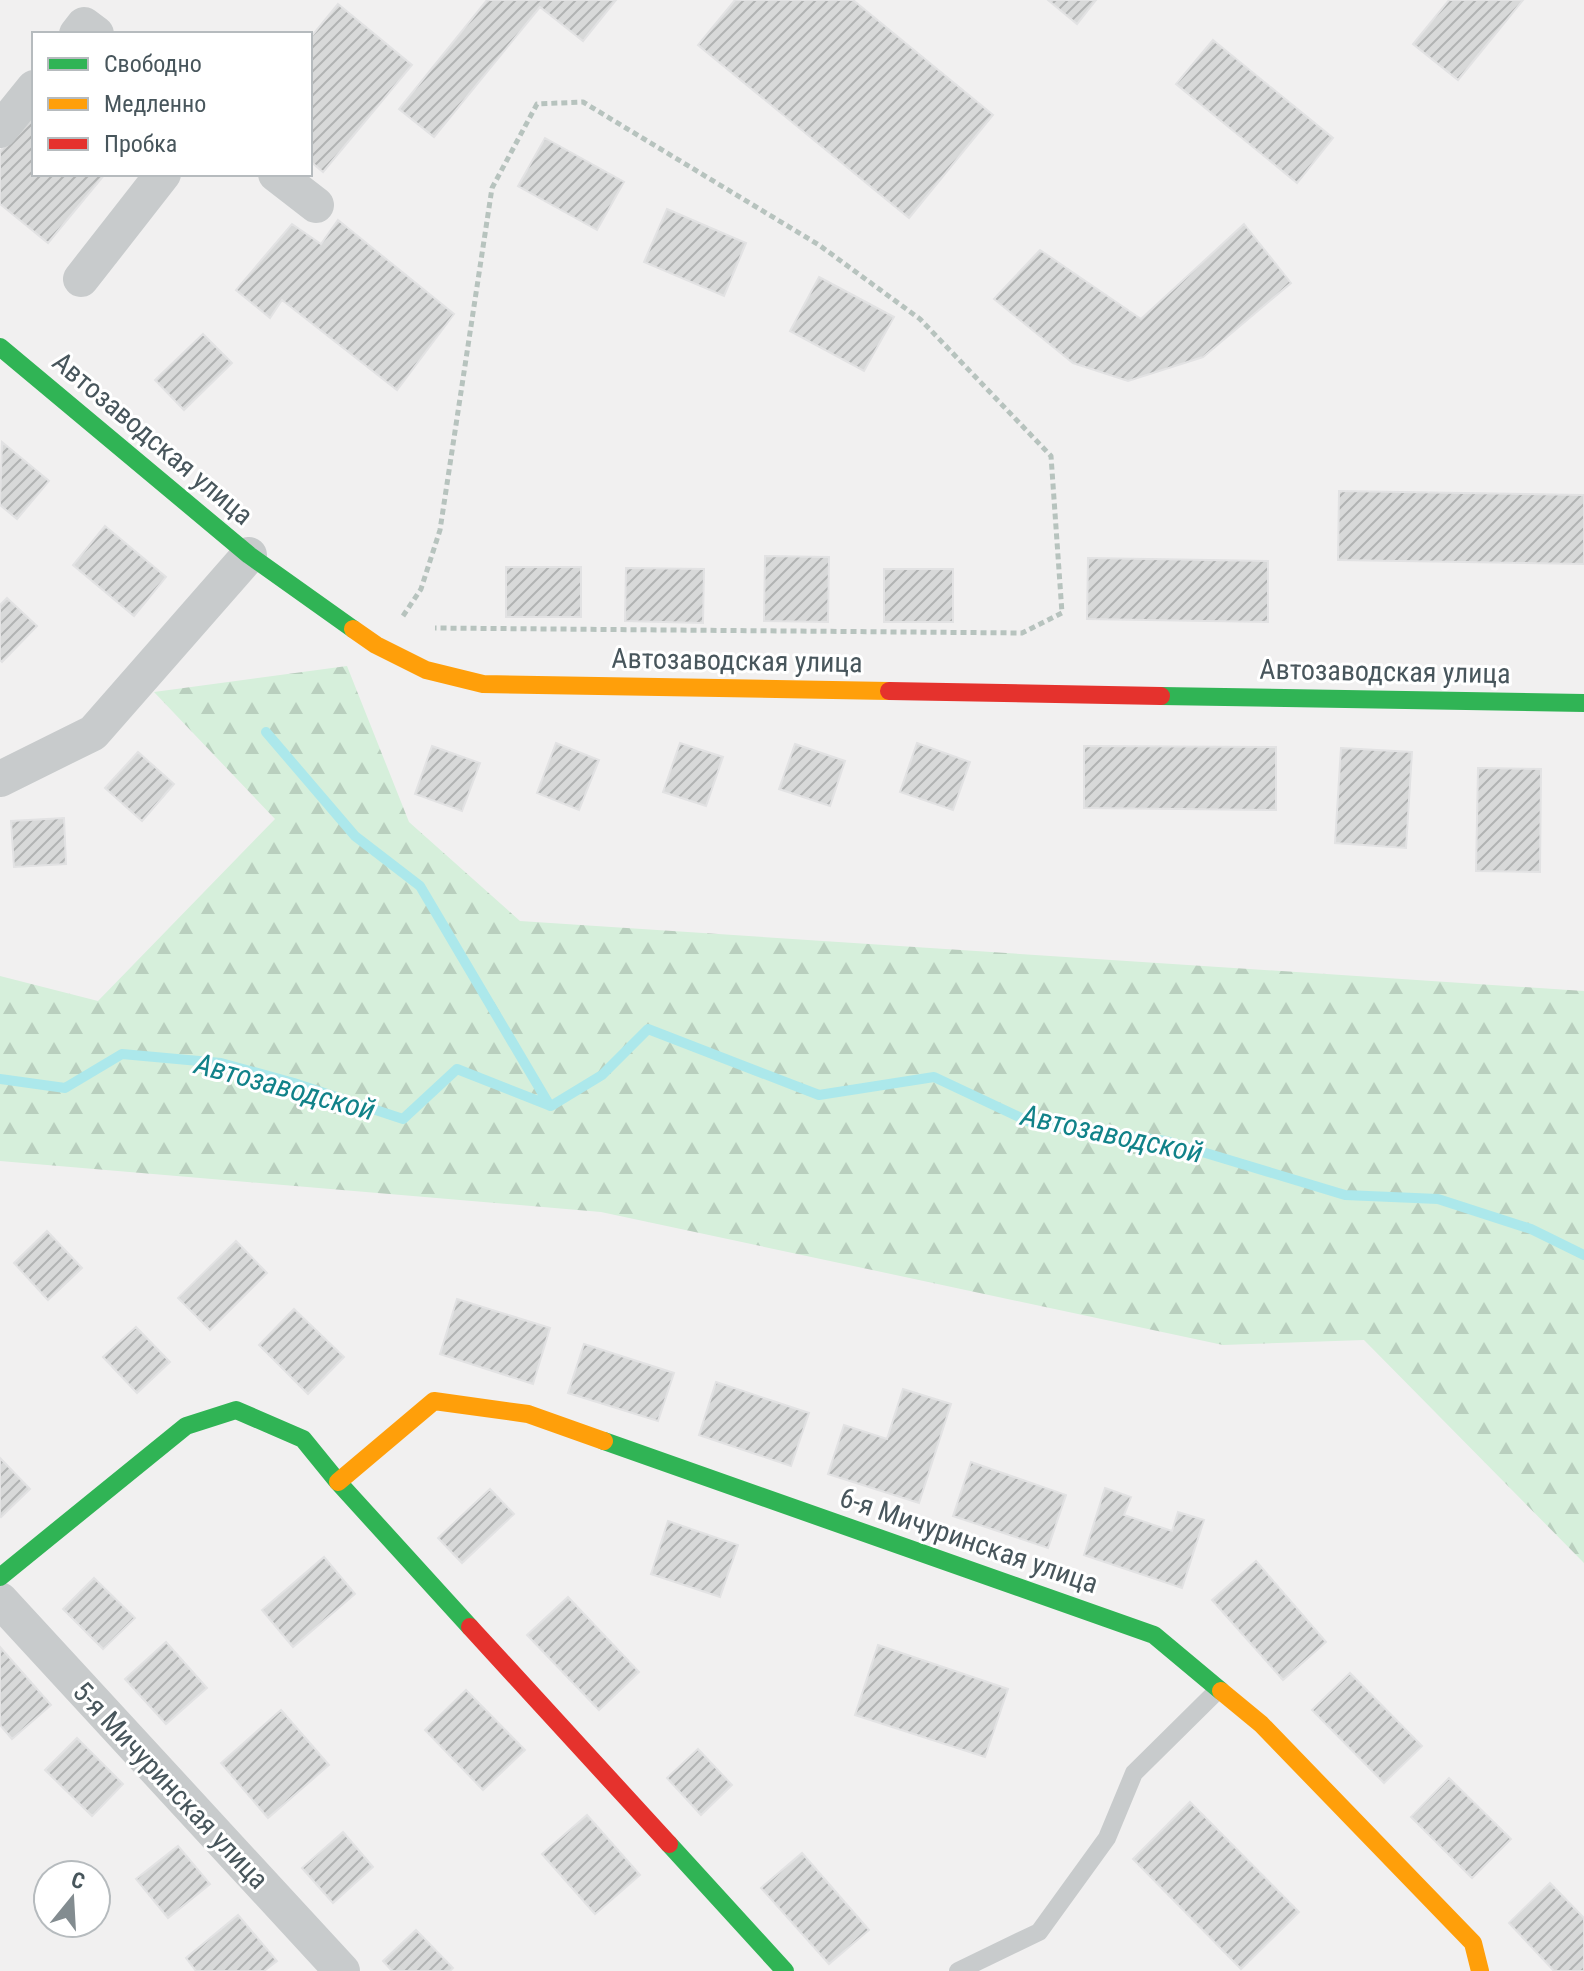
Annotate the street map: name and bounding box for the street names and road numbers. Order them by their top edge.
street label: Автозаводская улица [46,345,259,532]
street label: Автозаводская улица [611,642,863,679]
street label: Автозаводская улица [1259,653,1511,690]
street label: 6-я Мичуринская улица [835,1481,1102,1600]
street label: 5-я Мичуринская улица [66,1675,275,1896]

